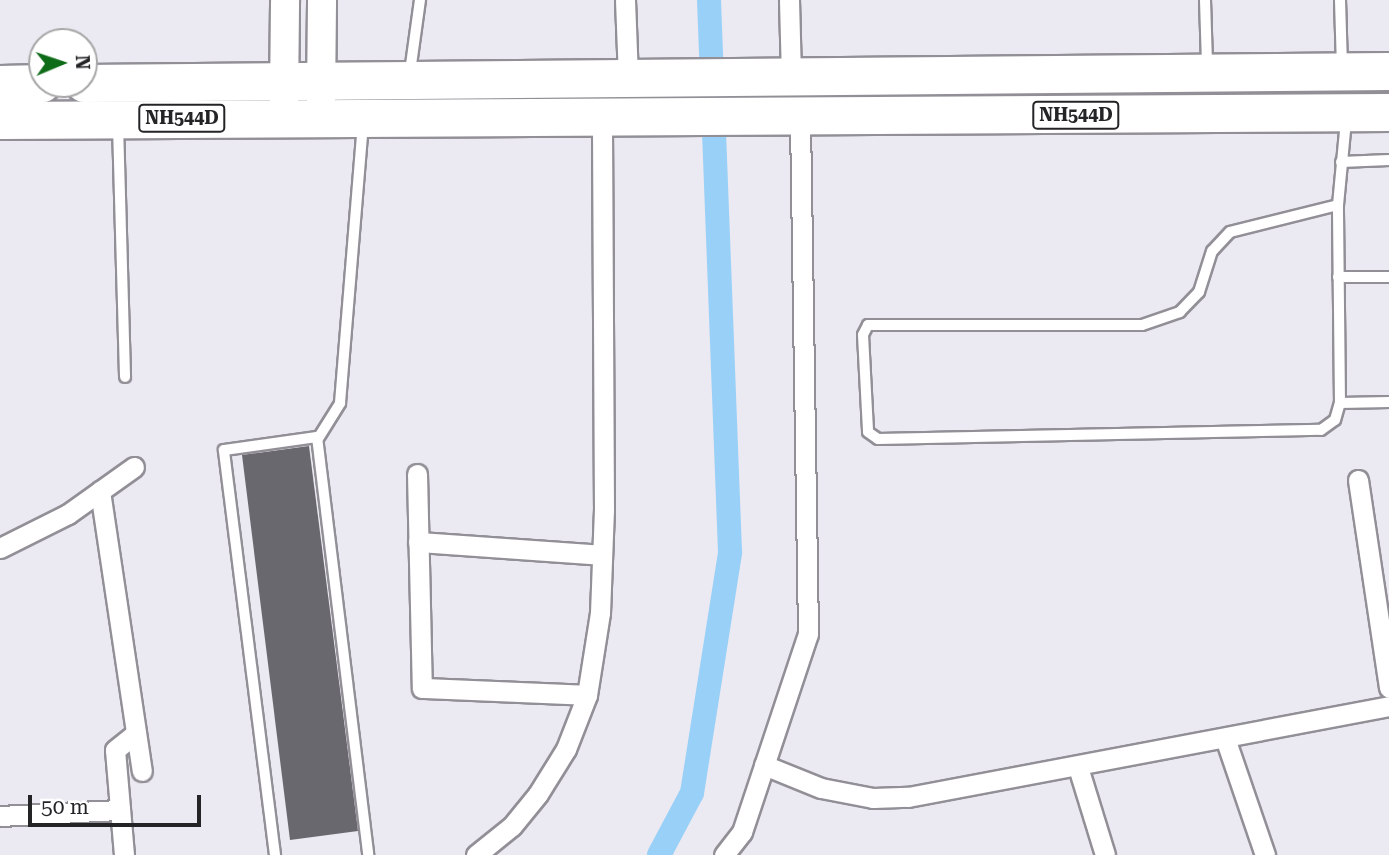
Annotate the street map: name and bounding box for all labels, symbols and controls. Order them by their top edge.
north arrow [28,28,98,98]
text: N [71,55,94,70]
road number: NH544D [1032,100,1120,130]
road number: NH544D [138,104,226,132]
scale bar [32,782,205,826]
text: 50 m [41,795,89,819]

